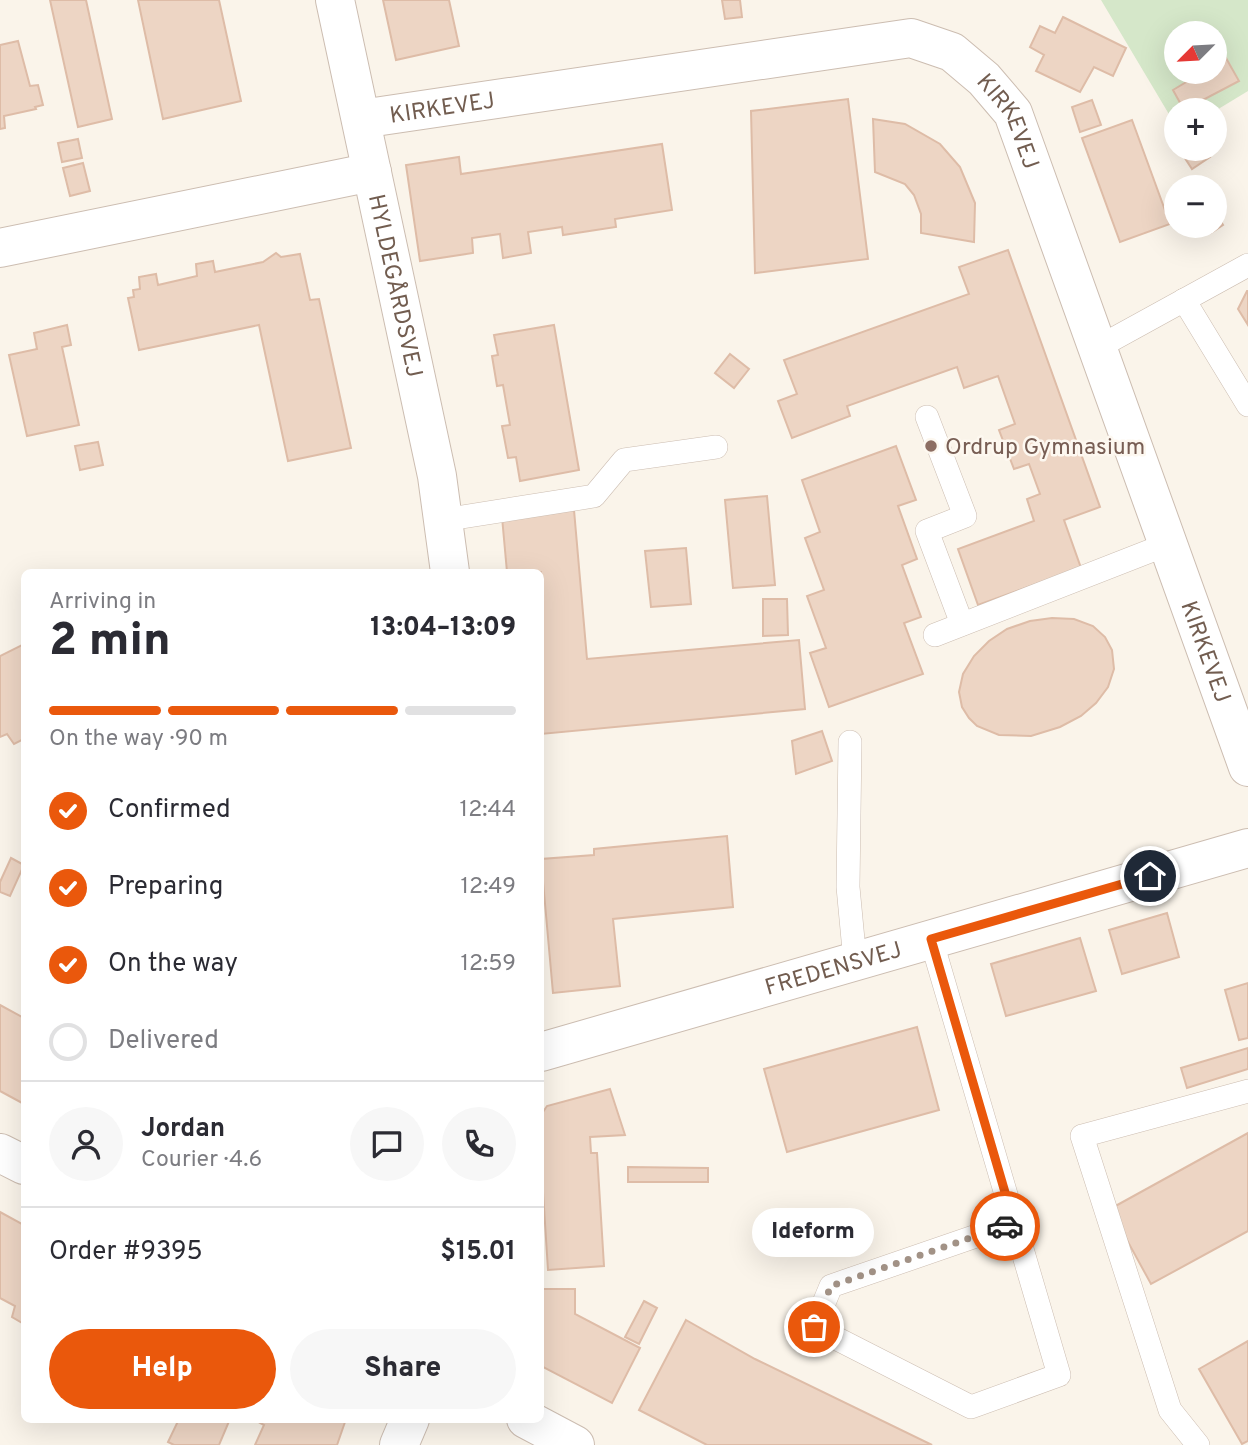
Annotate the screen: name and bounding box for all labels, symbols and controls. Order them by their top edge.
north arrow [1164,21,1227,84]
map controls [1164,21,1227,238]
street label: KIRKEVEJ [969,69,1044,174]
street label: KIRKEVEJ [388,87,497,132]
button: + [1164,98,1227,161]
button: − [1164,175,1227,238]
street label: HYLDEGÅRDSVEJ [360,192,427,380]
place label: Ordrup Gymnasium [945,434,1145,463]
marker: Ordrup Gymnasium [923,438,939,454]
text: Arriving in [49,588,156,617]
street label: KIRKEVEJ [1173,597,1236,707]
text: 13:04–13:09 [370,612,516,645]
text: 2 min [49,613,171,672]
text: On the way · 90 m [49,725,228,754]
icon: check [49,792,87,830]
text: Confirmed [108,794,231,827]
text: 12:44 [460,796,516,825]
pin [1120,846,1180,906]
icon: home [1131,857,1169,895]
icon: check [49,869,87,907]
text: Preparing [108,871,223,904]
text: 12:49 [461,873,516,902]
street label: FREDENSVEJ [762,937,906,1004]
icon: check [49,946,87,984]
text: On the way [108,948,238,981]
text: 12:59 [460,950,516,979]
text: Delivered [108,1025,219,1058]
button: person [49,1107,123,1181]
button: chat [350,1107,424,1181]
button: phone [442,1107,516,1181]
text: Jordan [141,1113,225,1146]
text: Courier · 4.6 [141,1146,262,1175]
courier [970,1191,1040,1261]
icon: car [986,1207,1024,1245]
callout: Ideform [753,1208,875,1257]
text: Ideform [771,1218,855,1247]
text: Order #9395 [49,1236,203,1269]
text: $15.01 [440,1236,516,1269]
pin [784,1297,844,1357]
icon: bag [795,1308,833,1346]
button: Help [49,1329,276,1409]
button: Share [290,1329,516,1409]

